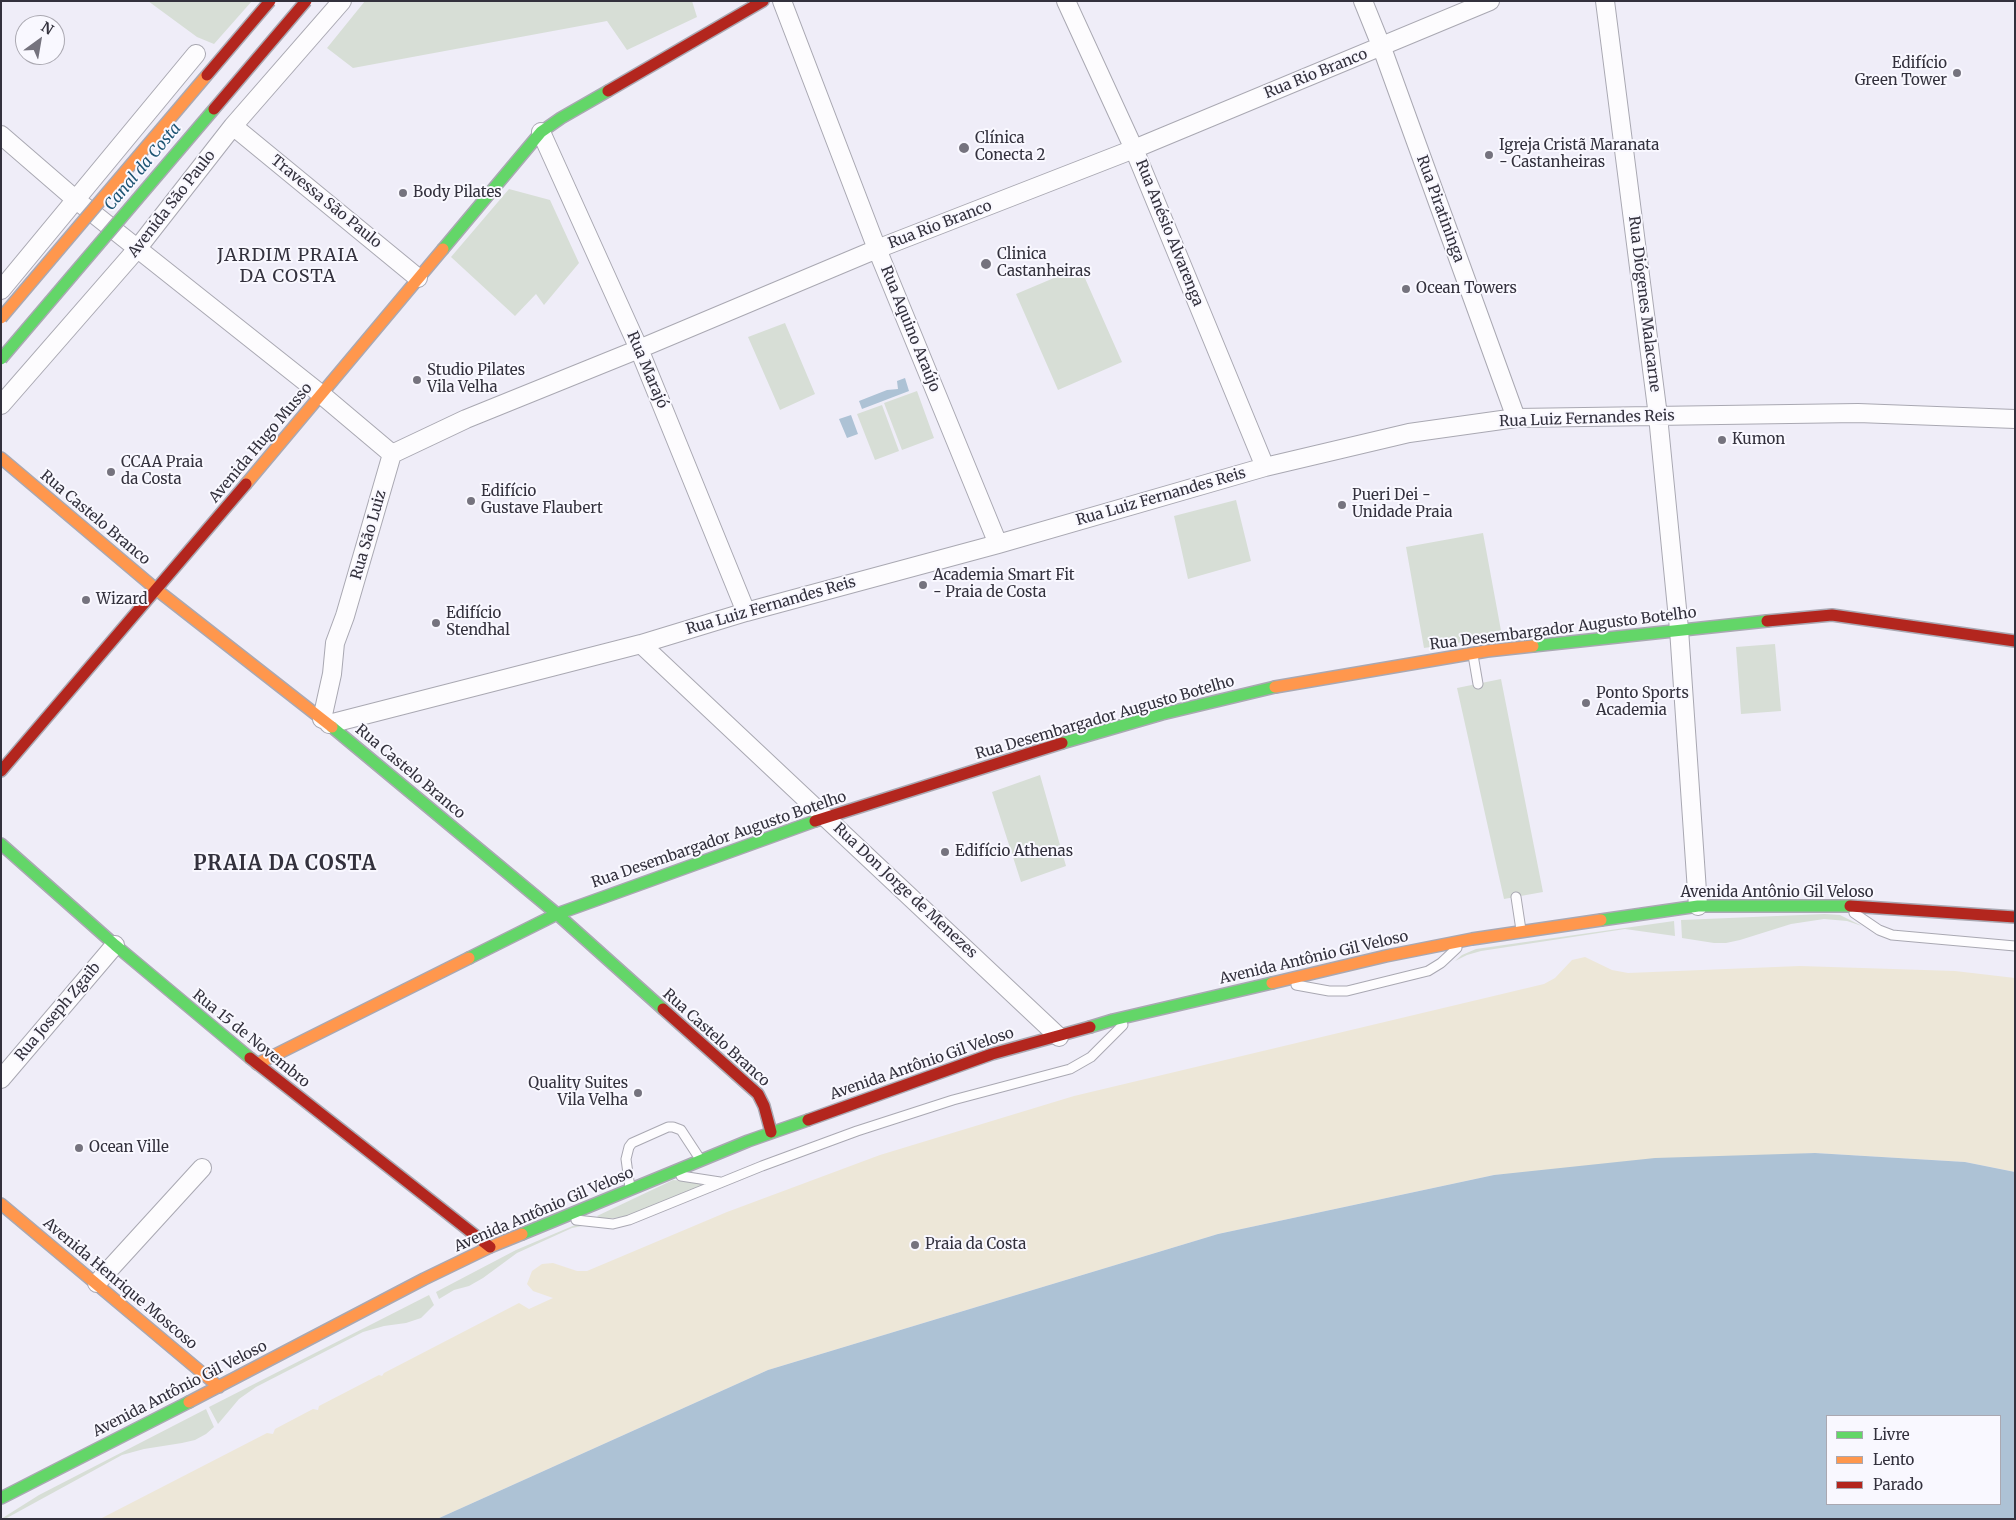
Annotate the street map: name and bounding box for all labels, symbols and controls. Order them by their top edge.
north arrow [15,15,65,65]
text: N [38,18,57,39]
street label: Rua Rio Branco [1262,45,1370,103]
place label: Edifício Green Tower [1855,55,1947,90]
marker: Edifício Green Tower [1951,67,1963,79]
water label: Canal da Costa [101,119,185,215]
place label: Clínica Conecta 2 [975,130,1045,165]
place label: Igreja Cristã Maranata - Castanheiras [1499,137,1659,172]
marker: Clínica Conecta 2 [957,141,971,155]
street label: Avenida São Paulo [125,147,219,261]
marker: Igreja Cristã Maranata - Castanheiras [1483,149,1495,161]
street label: Travessa São Paulo [267,152,385,252]
street label: Rua Piratininga [1412,153,1468,265]
street label: Rua Anésio Alvarenga [1131,157,1207,309]
place label: Body Pilates [413,184,502,202]
marker: Body Pilates [397,187,409,199]
street label: Rua Rio Branco [886,197,994,253]
street label: Rua Diógenes Malacarne [1624,215,1664,393]
district label: JARDIM PRAIA DA COSTA [216,245,360,288]
place label: Clinica Castanheiras [997,246,1091,281]
marker: Clinica Castanheiras [979,257,993,271]
street label: Rua Aquino Araújo [876,263,944,395]
place label: Ocean Towers [1416,280,1517,298]
marker: Ocean Towers [1400,283,1412,295]
street label: Rua Marajó [623,329,671,411]
place label: Studio Pilates Vila Velha [427,362,525,397]
marker: Studio Pilates Vila Velha [411,374,423,386]
street label: Avenida Hugo Musso [206,379,316,507]
street label: Rua Luiz Fernandes Reis [1499,407,1675,431]
place label: Kumon [1732,431,1785,449]
marker: Kumon [1716,434,1728,446]
place label: CCAA Praia da Costa [121,454,203,489]
street label: Rua Luiz Fernandes Reis [1074,464,1248,530]
marker: CCAA Praia da Costa [105,466,117,478]
street label: Rua Castelo Branco [37,467,153,569]
place label: Edifício Gustave Flaubert [481,483,603,518]
place label: Pueri Dei - Unidade Praia [1352,487,1453,522]
street label: Rua São Luiz [348,488,390,582]
marker: Edifício Gustave Flaubert [465,495,477,507]
marker: Pueri Dei - Unidade Praia [1336,499,1348,511]
place label: Academia Smart Fit - Praia de Costa [933,567,1075,602]
street label: Rua Luiz Fernandes Reis [684,573,858,639]
marker: Academia Smart Fit - Praia de Costa [917,579,929,591]
place label: Wizard [96,591,148,609]
marker: Wizard [80,594,92,606]
street label: Rua Desembargador Augusto Botelho [1429,604,1697,654]
place label: Edifício Stendhal [446,605,510,640]
marker: Edifício Stendhal [430,617,442,629]
street label: Rua Desembargador Augusto Botelho [973,672,1237,764]
place label: Ponto Sports Academia [1596,685,1689,720]
marker: Ponto Sports Academia [1580,697,1592,709]
street label: Rua Castelo Branco [352,721,468,823]
street label: Rua Desembargador Augusto Botelho [589,788,849,892]
street label: Rua Don Jorge de Menezes [829,820,981,962]
place label: Edifício Athenas [955,843,1073,861]
marker: Edifício Athenas [939,846,951,858]
district label: PRAIA DA COSTA [191,852,379,876]
street label: Avenida Antônio Gil Veloso [1680,884,1874,902]
street label: Avenida Antônio Gil Veloso [1218,928,1410,988]
street label: Rua Joseph Zgaib [12,959,104,1065]
street label: Rua Castelo Branco [659,985,773,1091]
street label: Rua 15 de Novembro [189,986,313,1092]
street label: Avenida Antônio Gil Veloso [828,1024,1016,1104]
place label: Quality Suites Vila Velha [528,1075,628,1110]
marker: Quality Suites Vila Velha [632,1087,644,1099]
place label: Ocean Ville [89,1139,169,1157]
marker: Ocean Ville [73,1142,85,1154]
street label: Avenida Antônio Gil Veloso [452,1164,636,1256]
street label: Avenida Henrique Moscoso [39,1214,201,1354]
place label: Praia da Costa [925,1236,1026,1254]
marker: Praia da Costa [909,1239,921,1251]
street label: Avenida Antônio Gil Veloso [90,1337,270,1441]
legend [1826,1415,2001,1505]
text: Livre [1873,1425,1910,1444]
text: Lento [1873,1450,1914,1469]
text: Parado [1873,1475,1923,1494]

